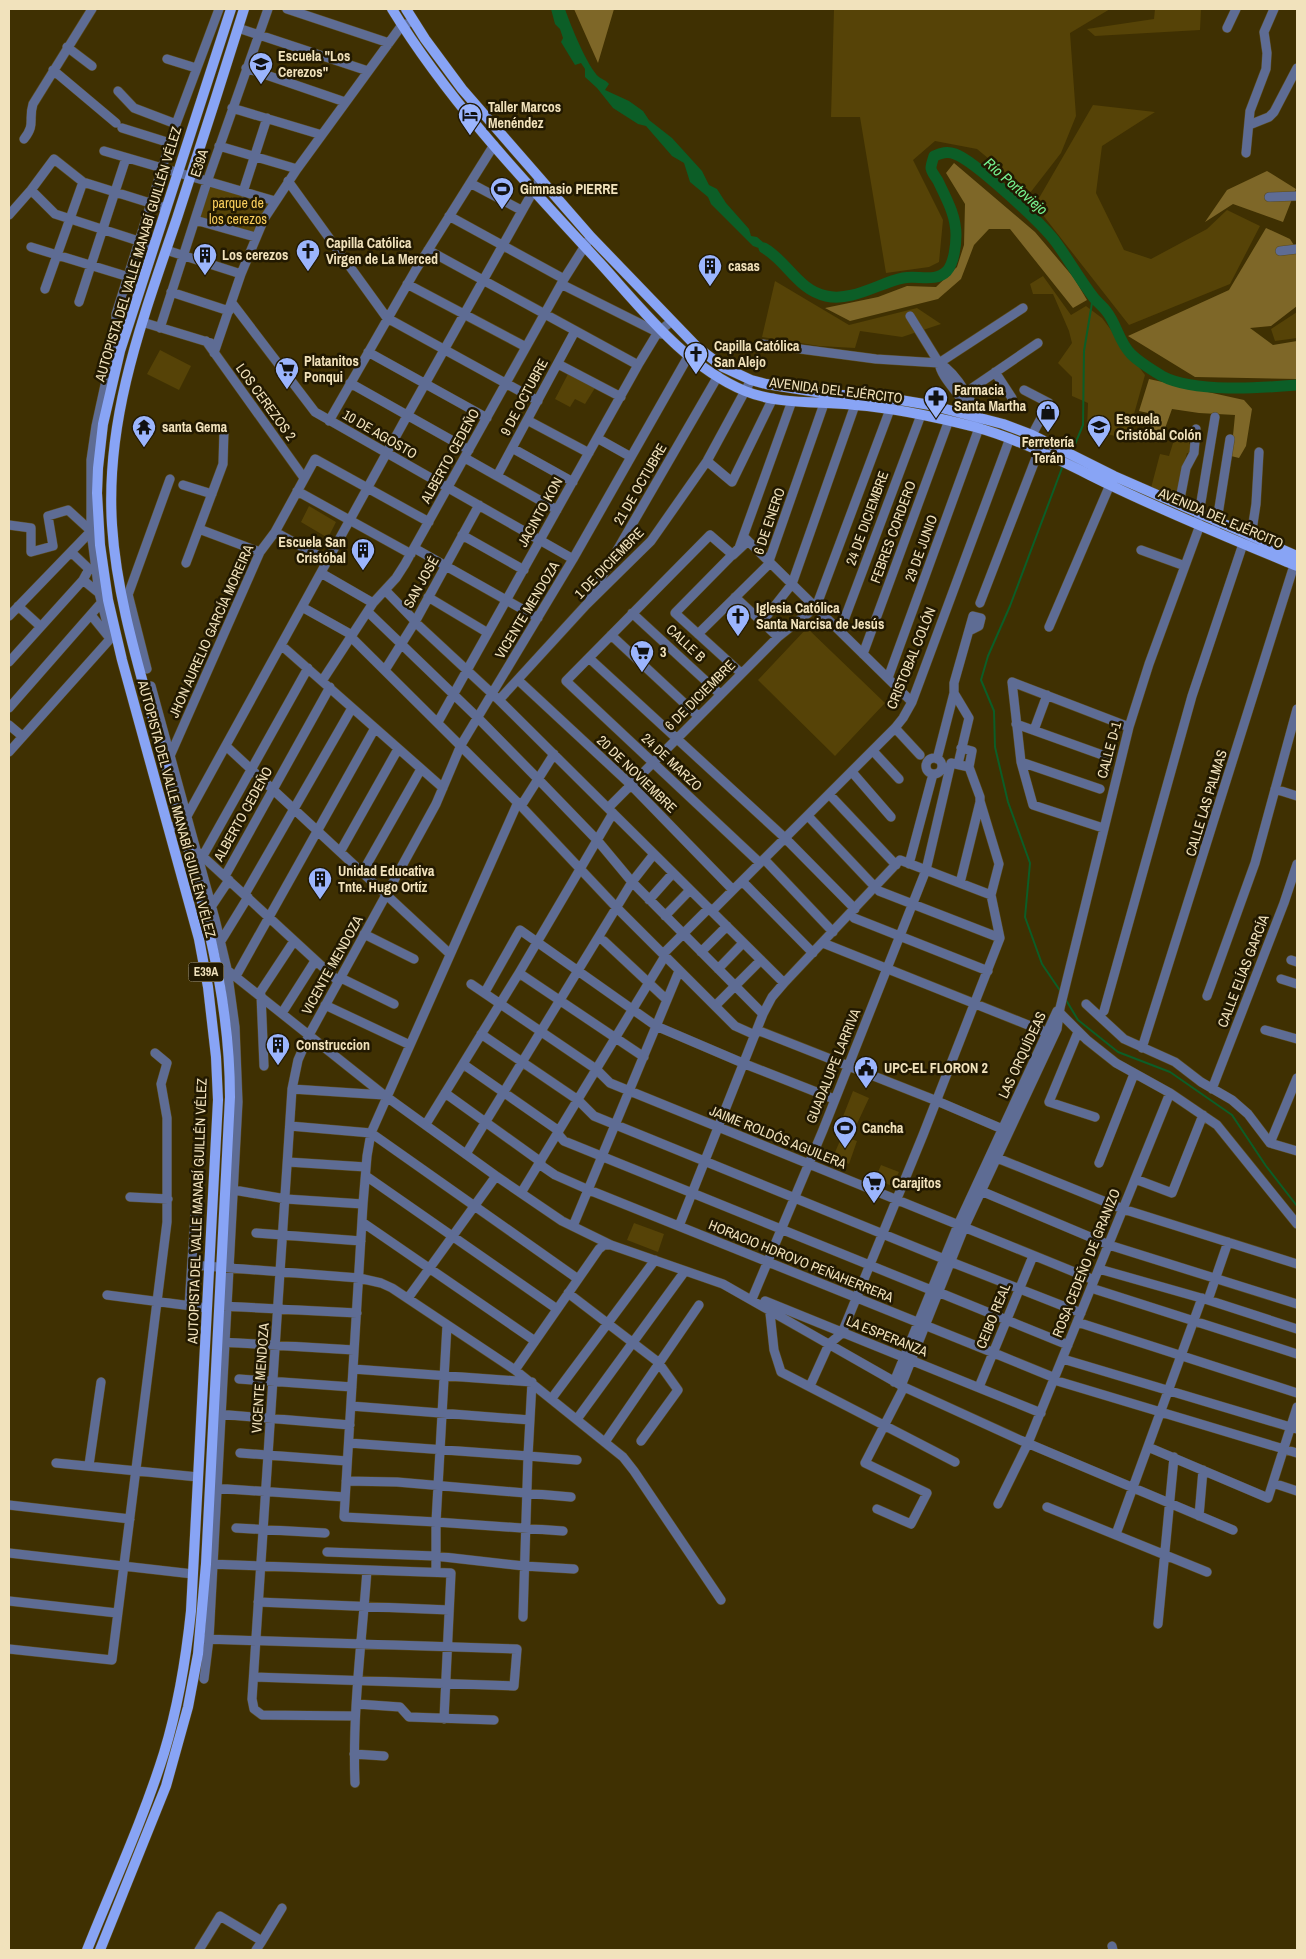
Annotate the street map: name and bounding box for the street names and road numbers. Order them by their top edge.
street label: AUTOPISTA DEL VALLE MANABÍ GUILLÉN VÉLEZ [90,124,185,385]
street label: E39A [186,146,212,179]
street label: 9 DE OCTUBRE [496,355,552,439]
street label: LOS CEREZOS 2 [232,360,300,444]
street label: AVENIDA DEL EJÉRCITO [768,373,904,407]
street label: 10 DE AGOSTO [339,405,421,463]
street label: ALBERTO CEDEÑO [416,405,483,507]
street label: 21 DE OCTUBRE [609,440,671,528]
street label: 24 DE DICIEMBRE [842,468,892,568]
street label: JACINTO KON [513,474,567,550]
street label: FEBRES CORDERO [866,478,920,586]
street label: AVENIDA DEL EJÉRCITO [1155,483,1286,552]
street label: 6 DE ENERO [749,485,789,557]
street label: 29 DE JUNIO [901,512,941,584]
street label: 1 DE DICIEMBRE [570,523,648,603]
street label: JHON AURELIO GARCÍA MOREIRA [165,541,258,720]
street label: SAN JOSÉ [399,553,443,611]
street label: VICENTE MENDOZA [491,558,563,662]
street label: CRISTOBAL COLÓN [882,604,940,712]
street label: CALLE B [663,620,710,666]
street label: 6 DE DICIEMBRE [661,656,739,734]
street label: AUTOPISTA DEL VALLE MANABÍ GUILLÉN VÉLEZ [134,677,220,940]
street label: CALLE D-1 [1093,719,1125,780]
street label: 24 DE MARZO [638,729,706,795]
street label: 20 DE NOVIEMBRE [593,731,681,817]
street label: CALLE LAS PALMAS [1181,747,1231,858]
street label: ALBERTO CEDEÑO [209,763,276,865]
street label: VICENTE MENDOZA [297,912,367,1018]
street label: CALLE ELÍAS GARCÍA [1213,912,1273,1030]
road number: E39A [188,962,224,982]
street label: GUADALUPE LARRIVA [802,1006,864,1126]
street label: LAS ORQUÍDEAS [994,1008,1050,1101]
street label: AUTOPISTA DEL VALLE MANABÍ GUILLÉN VÉLEZ [183,1078,211,1345]
street label: JAIME ROLDÓS AGUILERA [707,1101,849,1173]
street label: ROSA CEDEÑO DE GRANIZO [1048,1186,1124,1340]
street label: HORACIO HDROVO PEÑAHERRERA [706,1216,896,1307]
street label: CEIBO REAL [972,1280,1014,1351]
street label: LA ESPERANZA [844,1312,931,1361]
street label: VICENTE MENDOZA [247,1322,273,1434]

